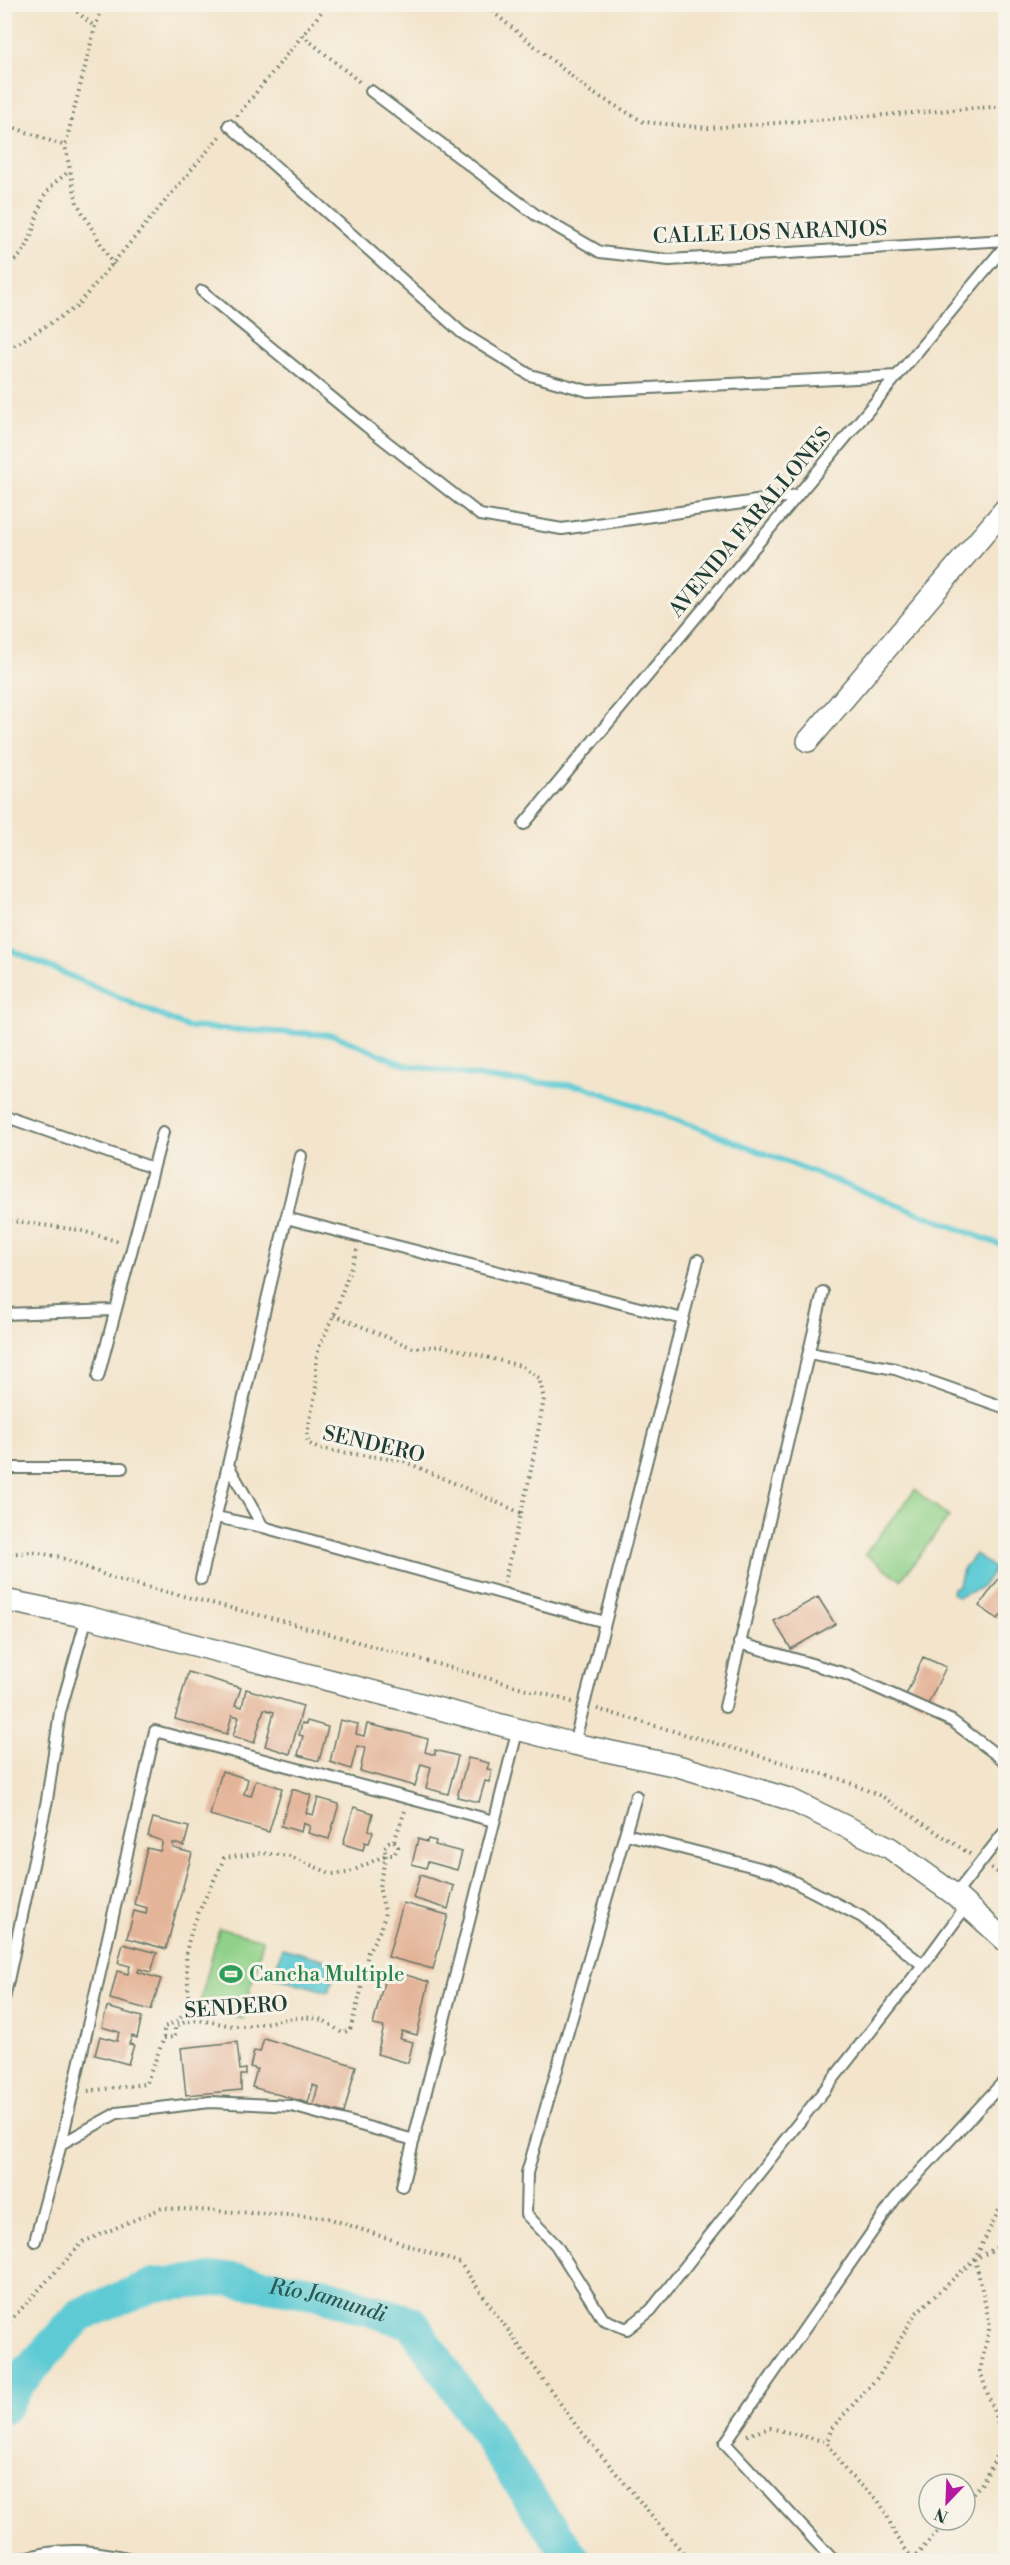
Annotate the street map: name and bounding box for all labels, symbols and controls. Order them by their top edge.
street label: CALLE LOS NARANJOS [652,216,888,250]
street label: AVENIDA FARALLONES [663,422,838,624]
street label: SENDERO [320,1421,427,1469]
sports icon: Cancha Multiple [218,1961,244,1987]
place label: Cancha Multiple [249,1962,405,1988]
street label: SENDERO [183,1991,289,2025]
water label: Río Jamundi [266,2273,390,2329]
north arrow [917,2472,977,2532]
text: N [931,2503,951,2527]

